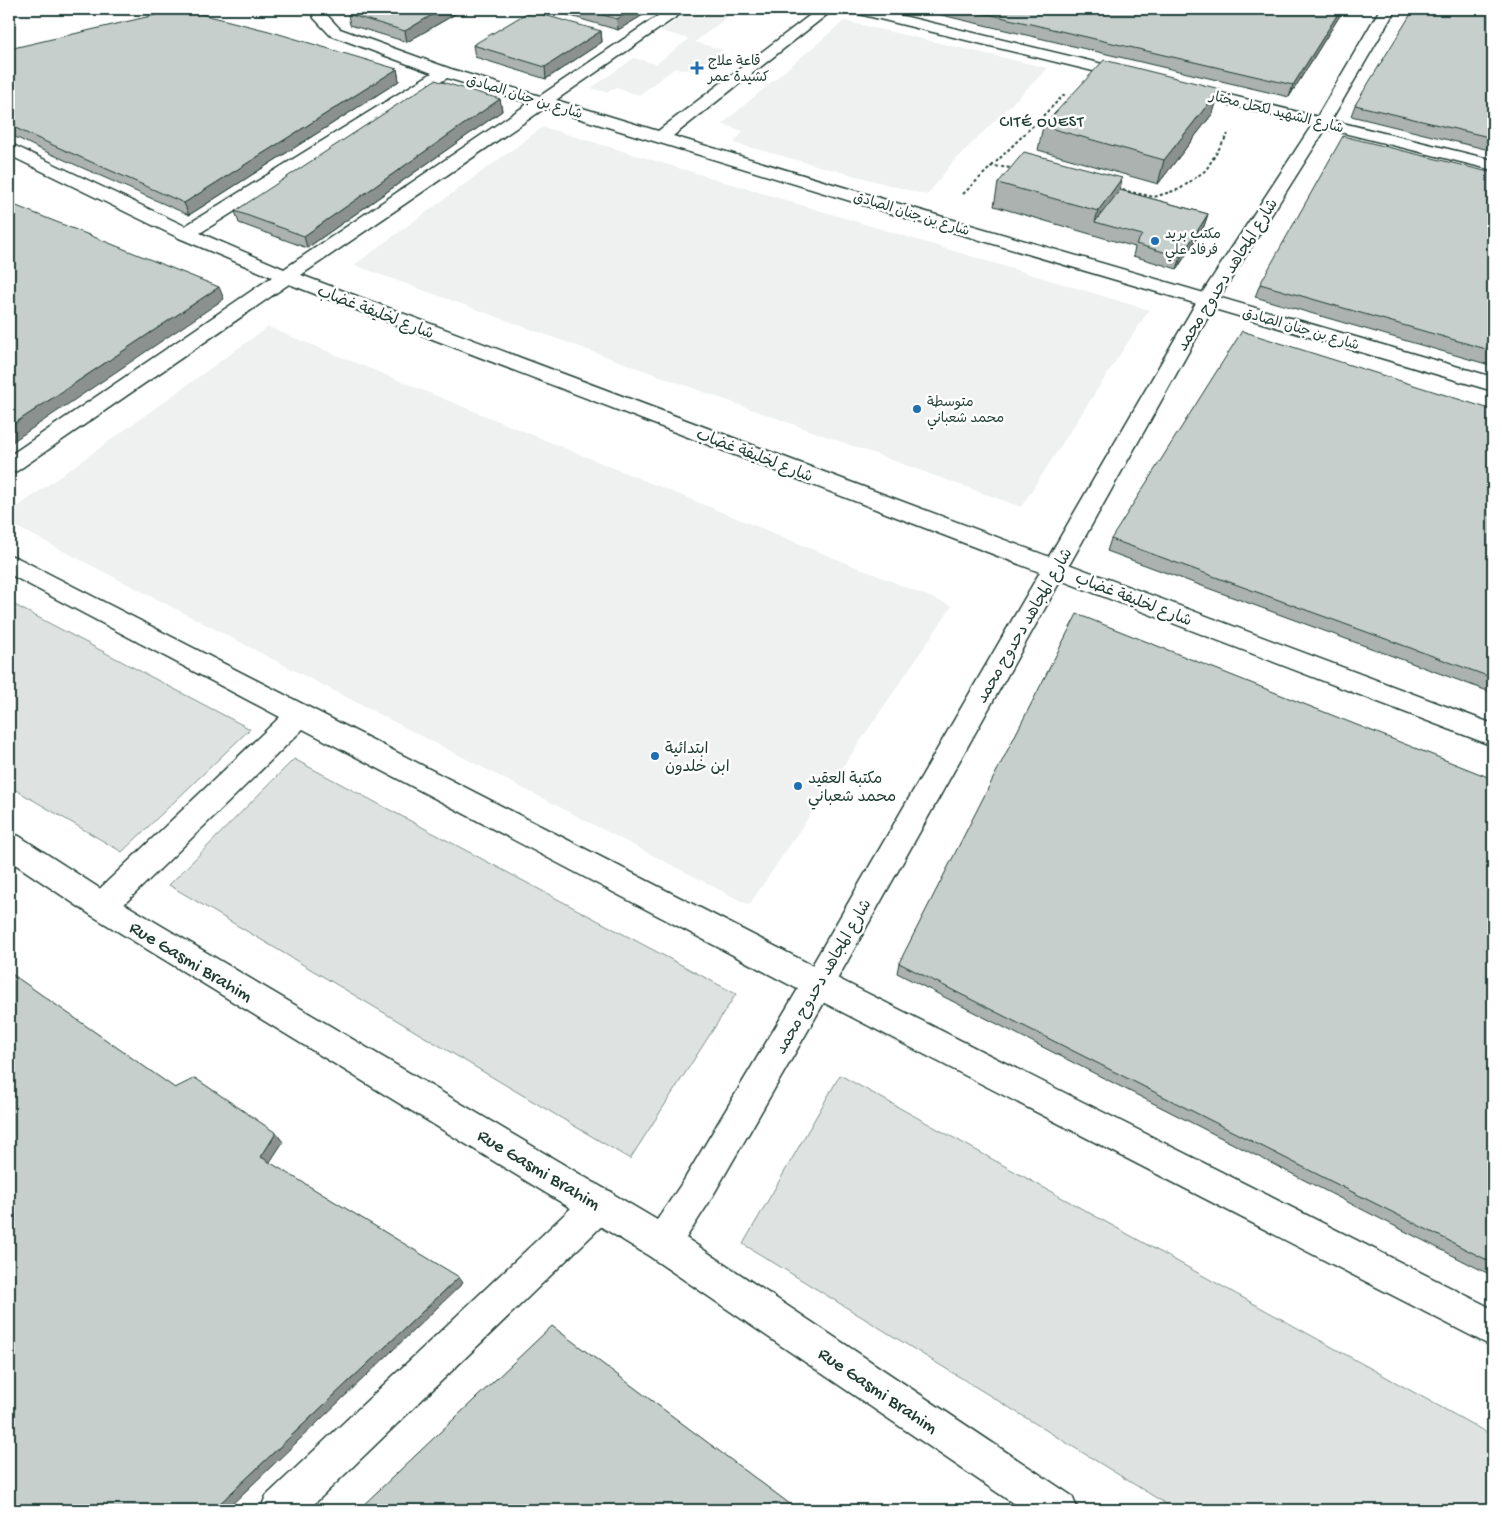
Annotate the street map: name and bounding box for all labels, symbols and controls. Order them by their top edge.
place label: قاعة علاج كشيدة عمر [707,54,769,87]
marker: قاعة علاج كشيدة عمر [690,61,704,75]
street label: شارع بن جنان الصادق [464,73,584,124]
street label: شارع الشهيد لكحل مختار [1207,88,1345,138]
district label: CITÉ OUEST [1000,114,1084,133]
street label: شارع بن جنان الصادق [851,190,971,241]
street label: شارع المجاهد دحدوح محمد [1174,196,1284,356]
place label: مكتب بريد فرفاد علي [1165,227,1221,262]
marker: مكتب بريد فرفاد علي [1149,235,1161,247]
street label: شارع لخليفة غضاب [314,282,436,345]
street label: شارع بن جنان الصادق [1240,306,1361,355]
place label: متوسطة محمد شعباني [927,395,1004,430]
marker: متوسطة محمد شعباني [911,403,923,415]
street label: شارع لخليفة غضاب [693,425,815,488]
street label: شارع المجاهد دحدوح محمد [974,546,1078,708]
street label: شارع لخليفة غضاب [1072,569,1194,632]
place label: ابتدائية ابن خلدون [665,740,730,778]
marker: ابتدائية ابن خلدون [649,750,661,762]
place label: مكتبة العقيد محمد شعباني [808,770,896,810]
marker: مكتبة العقيد محمد شعباني [792,780,804,792]
street label: شارع المجاهد دحدوح محمد [773,897,877,1059]
street label: Rue Gasmi Brahim [124,917,256,1009]
street label: Rue Gasmi Brahim [472,1125,604,1217]
street label: Rue Gasmi Brahim [813,1343,942,1441]

